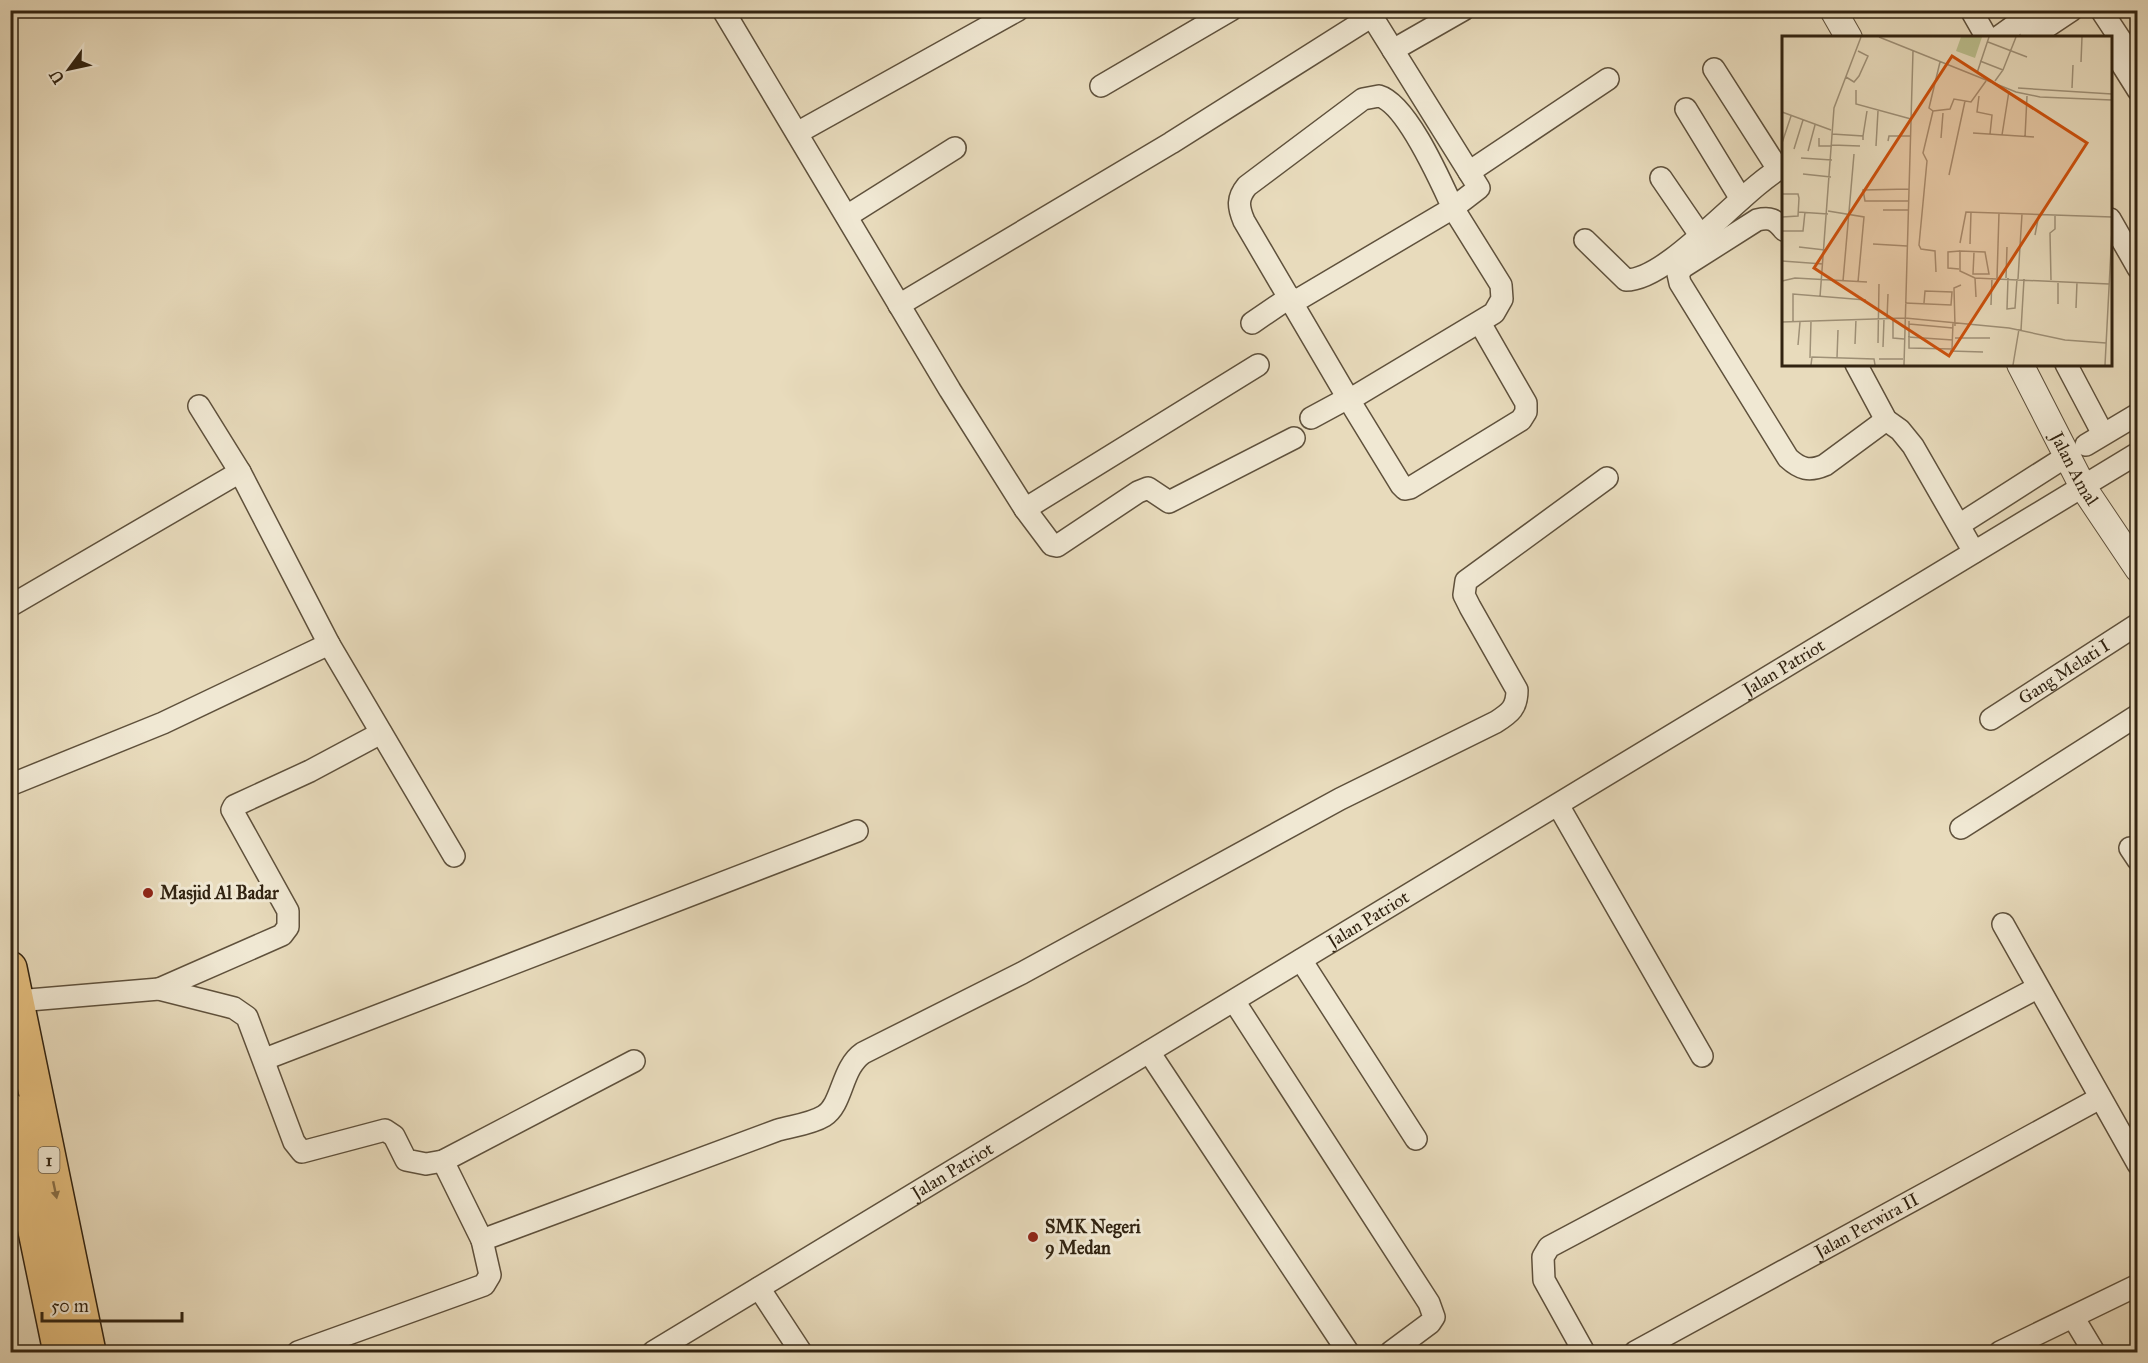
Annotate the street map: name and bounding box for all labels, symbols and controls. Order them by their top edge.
inset map [1782,36,2112,366]
north arrow [39,39,99,99]
text: U [45,66,68,87]
street label: Jalan Amal [2044,426,2103,510]
street label: Jalan Patriot [1737,634,1829,702]
street label: Gang Melati I [2014,634,2114,709]
place label: Masjid Al Badar [160,882,280,905]
marker: Masjid Al Badar [141,886,155,900]
street label: Jalan Patriot [1322,886,1414,954]
street label: Jalan Patriot [906,1137,998,1206]
road number: 1 [38,1147,60,1173]
one-way arrow [51,1180,61,1199]
street label: Jalan Perwira II [1809,1188,1923,1265]
place label: SMK Negeri 9 Medan [1045,1216,1142,1260]
marker: SMK Negeri 9 Medan [1026,1230,1040,1244]
scale bar [42,1285,182,1323]
text: 50 m [51,1295,89,1317]

